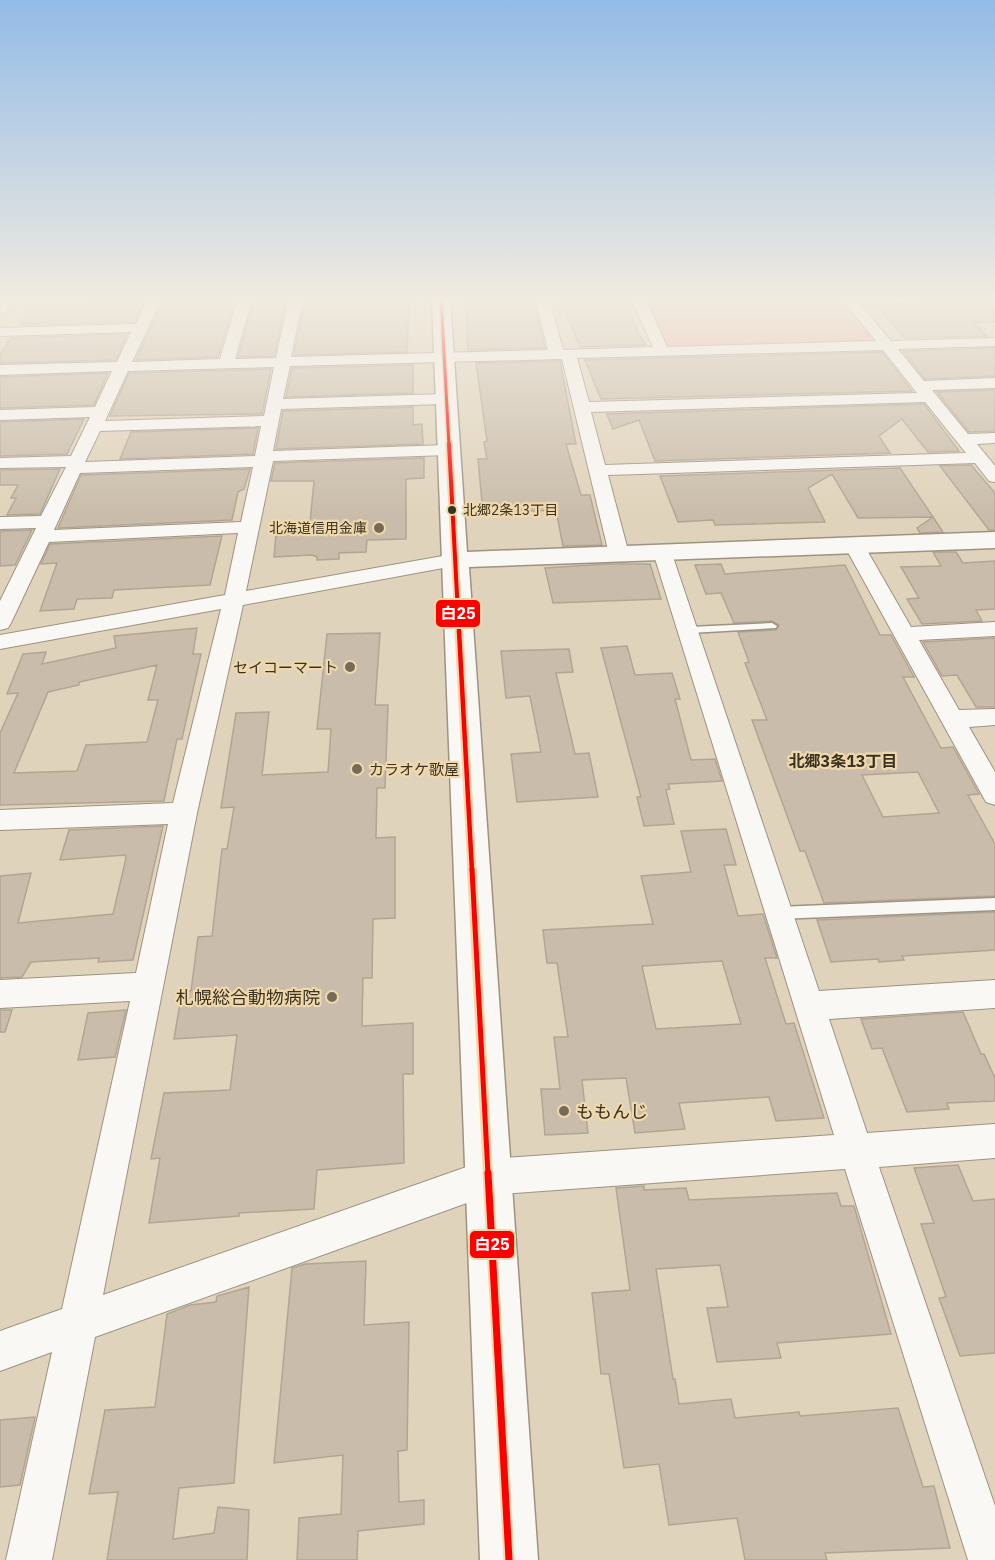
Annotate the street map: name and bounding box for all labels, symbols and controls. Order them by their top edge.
place label: 北郷2条13丁目 [463,501,558,519]
marker: 北郷2条13丁目 [446,504,458,516]
place label: 北海道信用金庫 [269,519,367,537]
marker: 北海道信用金庫 [372,521,386,535]
line badge: 白25 [435,599,481,628]
text: 白25 [440,603,476,623]
place label: セイコーマート [233,658,338,677]
marker: セイコーマート [343,660,357,674]
district label: 北郷3条13丁目 [789,751,897,771]
place label: カラオケ歌屋 [369,760,459,779]
marker: カラオケ歌屋 [350,762,364,776]
place label: 札幌総合動物病院 [176,986,320,1009]
marker: 札幌総合動物病院 [325,990,339,1004]
place label: ももんじ [576,1100,648,1123]
marker: ももんじ [557,1104,571,1118]
line badge: 白25 [469,1230,515,1259]
text: 白25 [474,1234,510,1254]

